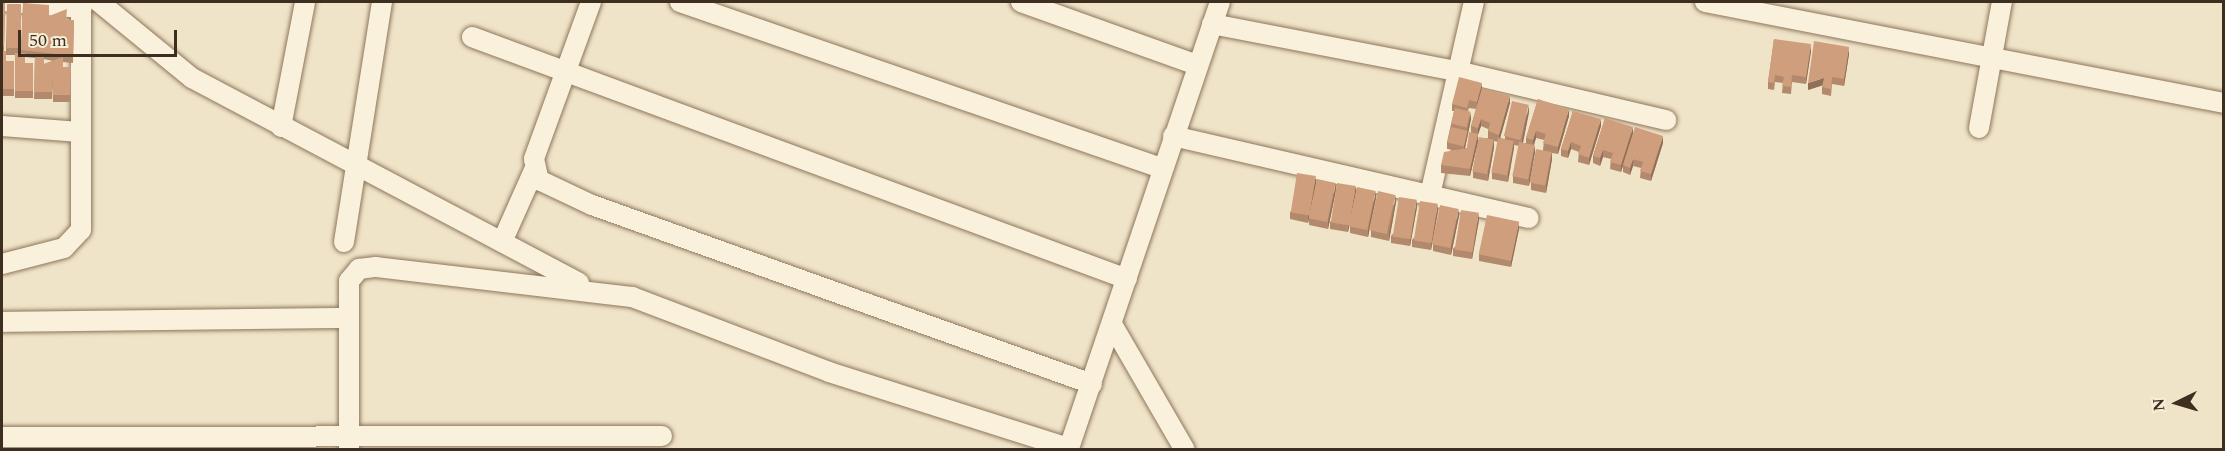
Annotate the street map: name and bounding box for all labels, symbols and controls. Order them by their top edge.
scale bar [21,18,180,56]
text: 50 m [29,27,67,54]
north arrow [2147,373,2207,433]
text: N [2147,397,2172,412]

